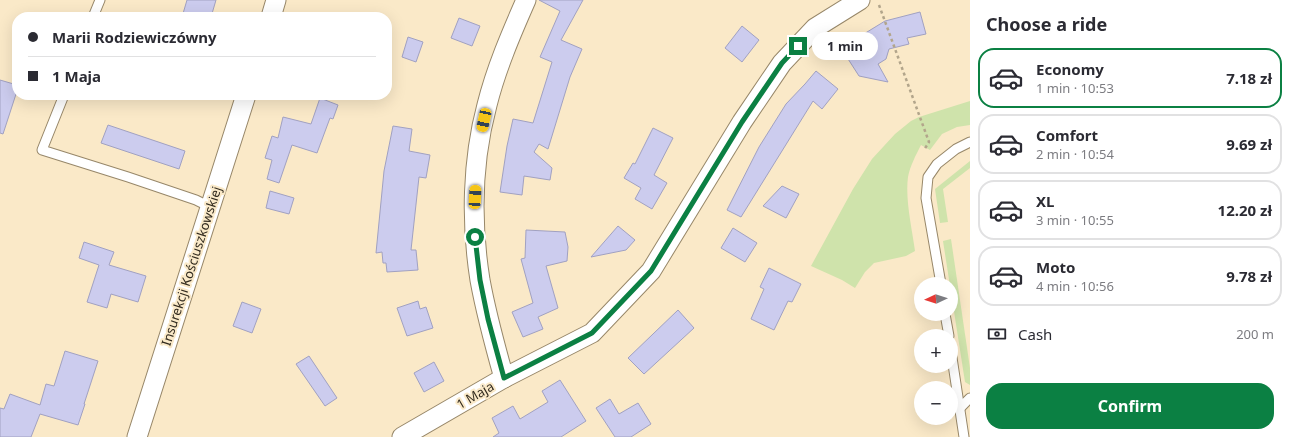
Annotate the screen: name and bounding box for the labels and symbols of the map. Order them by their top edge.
callout: 1 min [812,32,878,60]
route end [789,37,807,55]
car [476,107,492,133]
street label: Insurekcji Kościuszkowskiej [157,184,225,348]
car [468,185,482,209]
route start [466,228,484,246]
north arrow [914,277,958,321]
street label: 1 Maja [453,377,497,413]

